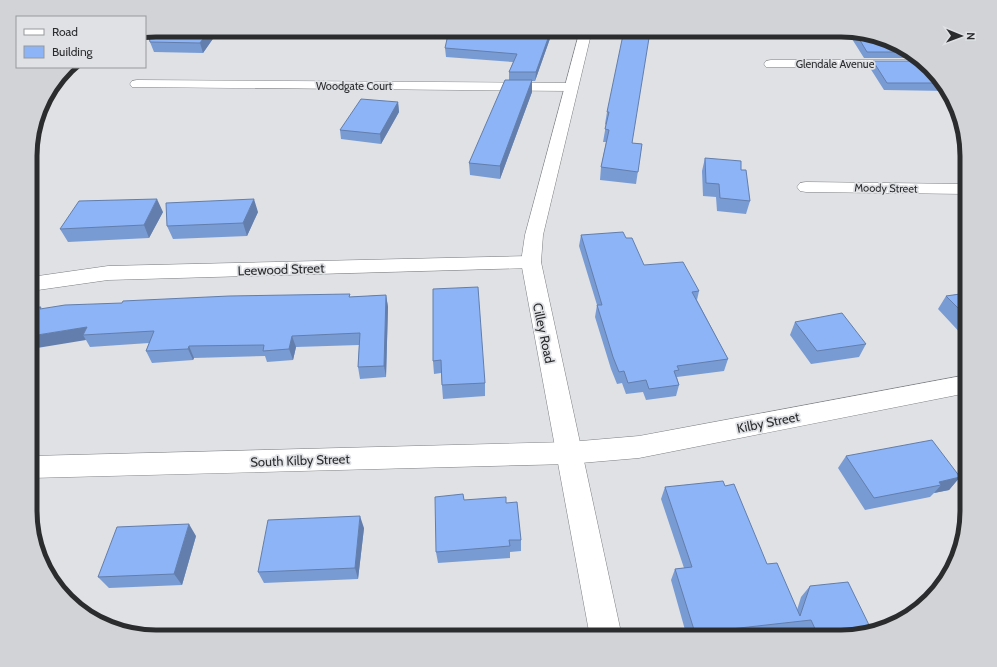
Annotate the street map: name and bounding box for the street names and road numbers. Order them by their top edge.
street label: Glendale Avenue [796,57,875,71]
street label: Woodgate Court [316,79,392,93]
street label: Moody Street [854,180,918,196]
street label: Leewood Street [237,259,325,279]
street label: Cilley Road [530,301,558,365]
street label: Kilby Street [735,408,801,436]
street label: South Kilby Street [250,450,351,470]

